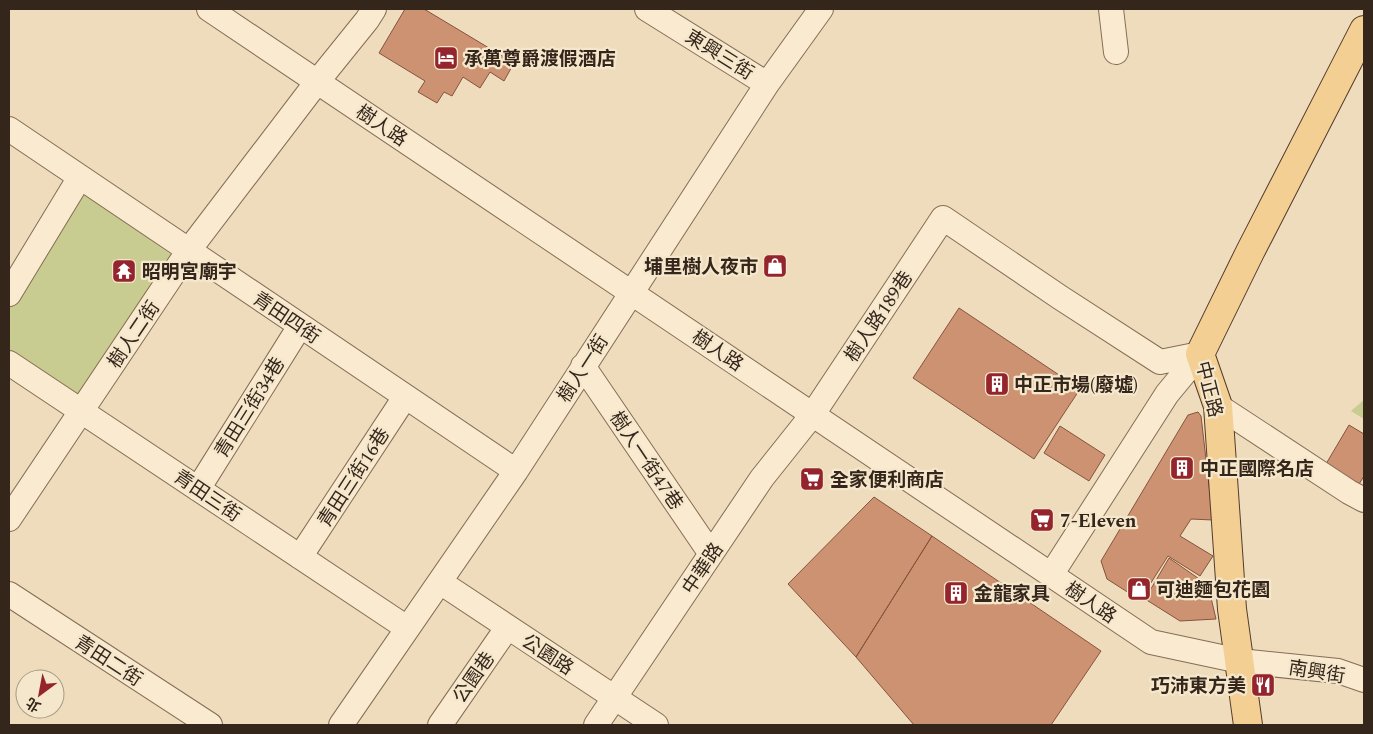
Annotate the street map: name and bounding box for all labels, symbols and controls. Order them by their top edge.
street label: 東興三街 [679,23,759,88]
hotel icon: 承萬尊爵渡假酒店 [433,45,459,71]
place label: 承萬尊爵渡假酒店 [464,45,616,74]
street label: 樹人路 [349,98,413,154]
place label: 埔里樹人夜市 [644,253,758,282]
shop icon: 埔里樹人夜市 [762,253,788,279]
temple icon: 昭明宮廟宇 [111,258,137,284]
place label: 昭明宮廟宇 [142,258,237,287]
street label: 樹人路189巷 [838,265,920,368]
street label: 青田四街 [247,285,326,352]
street label: 樹人二街 [101,295,168,374]
street label: 樹人路 [685,323,749,379]
street label: 樹人一街 [550,329,616,409]
street label: 青田三街34巷 [208,352,293,464]
street label: 中正路 [1188,358,1230,421]
building icon: 中正市場(廢墟) [984,371,1010,397]
place label: 中正市場(廢墟) [1014,371,1138,400]
street label: 樹人一街47巷 [602,405,690,516]
street label: 青田三街16巷 [311,422,397,534]
building icon: 中正國際名店 [1169,455,1195,481]
place label: 中正國際名店 [1200,455,1314,484]
street label: 青田三街 [168,463,247,530]
supermarket icon: 全家便利商店 [799,466,825,492]
place label: 全家便利商店 [830,466,944,495]
supermarket icon: 7-Eleven [1029,507,1055,533]
place label: 7-Eleven [1060,507,1137,536]
street label: 中華路 [675,537,731,601]
street label: 樹人路 [1058,575,1122,631]
shop icon: 可迪麵包花園 [1126,576,1152,602]
place label: 可迪麵包花園 [1156,576,1270,605]
building icon: 金龍家具 [943,580,969,606]
place label: 金龍家具 [974,580,1050,609]
street label: 青田二街 [68,628,148,694]
street label: 公園路 [515,628,579,683]
street label: 公園巷 [446,646,502,710]
street label: 南興街 [1286,654,1347,691]
north arrow [15,669,65,719]
place label: 巧沛東方美 [1151,672,1246,701]
restaurant icon: 巧沛東方美 [1250,672,1276,698]
text: 北 [22,692,45,717]

